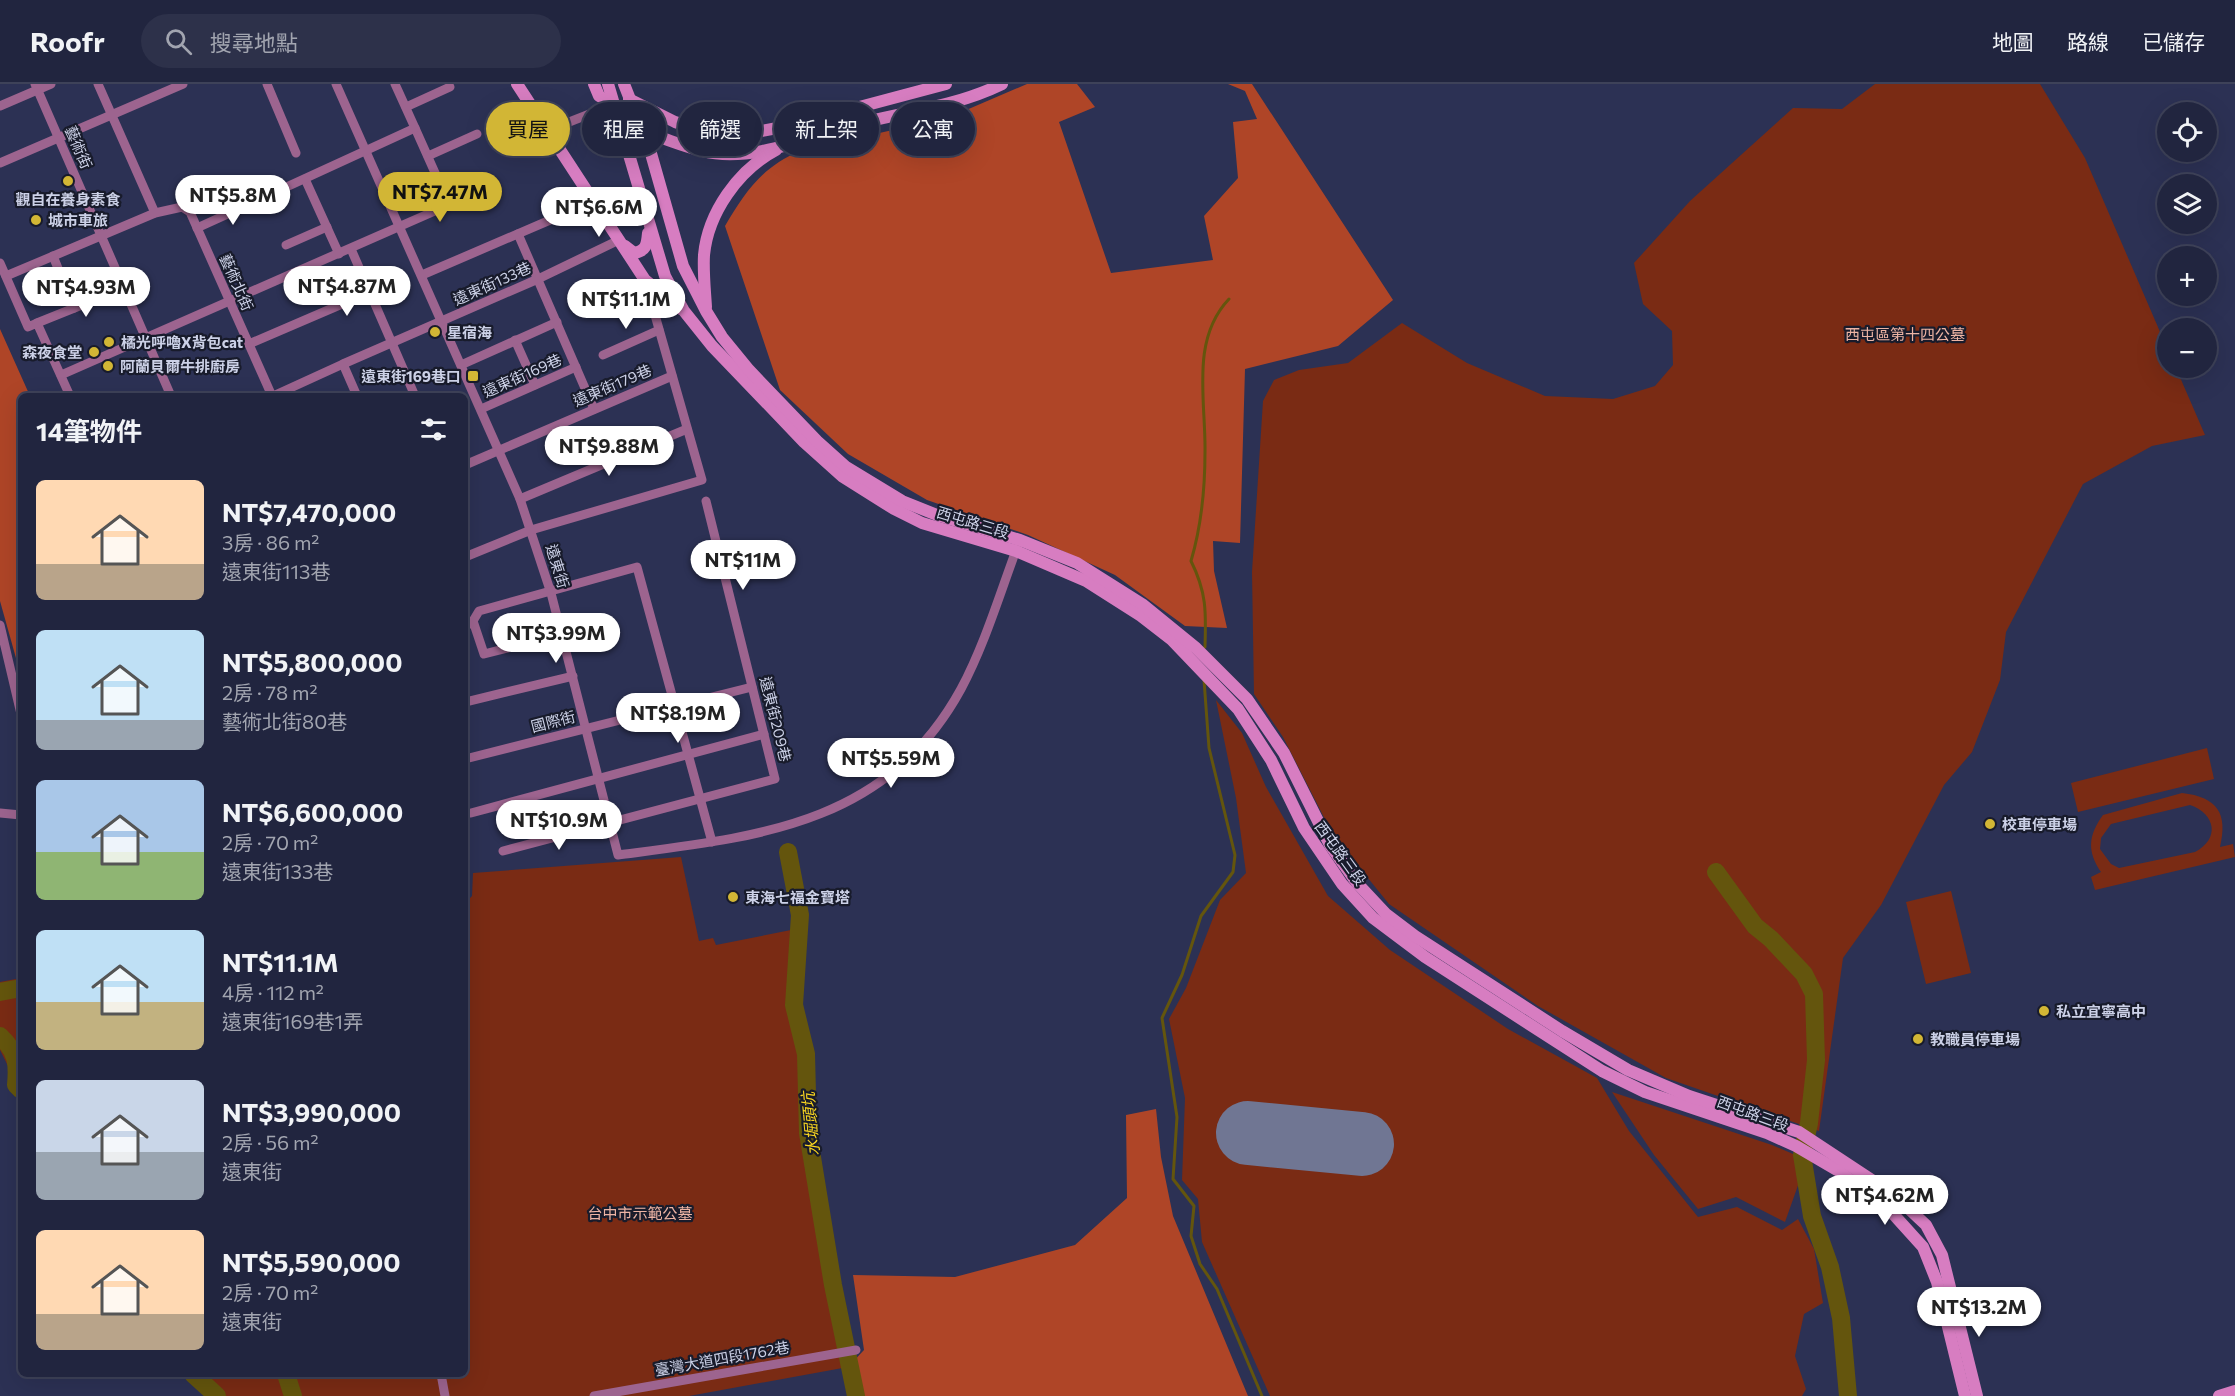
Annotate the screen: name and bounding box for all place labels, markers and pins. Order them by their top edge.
pin: NT$7.47M [378,172,502,223]
marker: 觀自在養身素食 [61,174,75,188]
pin: NT$5.8M [178,175,288,226]
pin: NT$6.6M [544,187,654,238]
place label: 觀自在養身素食 [15,190,121,208]
place label: 城市車旅 [48,211,108,229]
marker: 城市車旅 [29,213,43,227]
pin: NT$4.87M [285,266,409,317]
pin: NT$4.93M [24,267,148,318]
pin: NT$11.1M [564,279,688,330]
place label: 星宿海 [447,323,492,341]
marker: 星宿海 [428,325,442,339]
place label: 橘光呼嚕X背包cat [121,333,243,351]
marker: 橘光呼嚕X背包cat [102,335,116,349]
place label: 森夜食堂 [22,343,82,361]
marker: 森夜食堂 [87,345,101,359]
place label: 阿蘭貝爾牛排廚房 [120,357,240,375]
marker: 阿蘭貝爾牛排廚房 [101,359,115,373]
place label: 遠東街169巷口 [361,367,461,385]
marker: 遠東街169巷口 [466,369,480,383]
pin: NT$9.88M [547,426,671,477]
pin: NT$11M [694,540,792,591]
pin: NT$3.99M [494,613,618,664]
pin: NT$8.19M [616,693,740,744]
pin: NT$5.59M [829,738,953,789]
pin: NT$10.9M [497,800,621,851]
place label: 校車停車場 [2002,815,2077,833]
marker: 校車停車場 [1983,817,1997,831]
place label: 東海七福金寶塔 [745,888,850,906]
marker: 東海七福金寶塔 [726,890,740,904]
place label: 私立宜寧高中 [2056,1002,2146,1020]
marker: 私立宜寧高中 [2037,1004,2051,1018]
place label: 教職員停車場 [1930,1030,2020,1048]
marker: 教職員停車場 [1911,1032,1925,1046]
pin: NT$4.62M [1823,1175,1947,1226]
pin: NT$13.2M [1917,1287,2041,1338]

